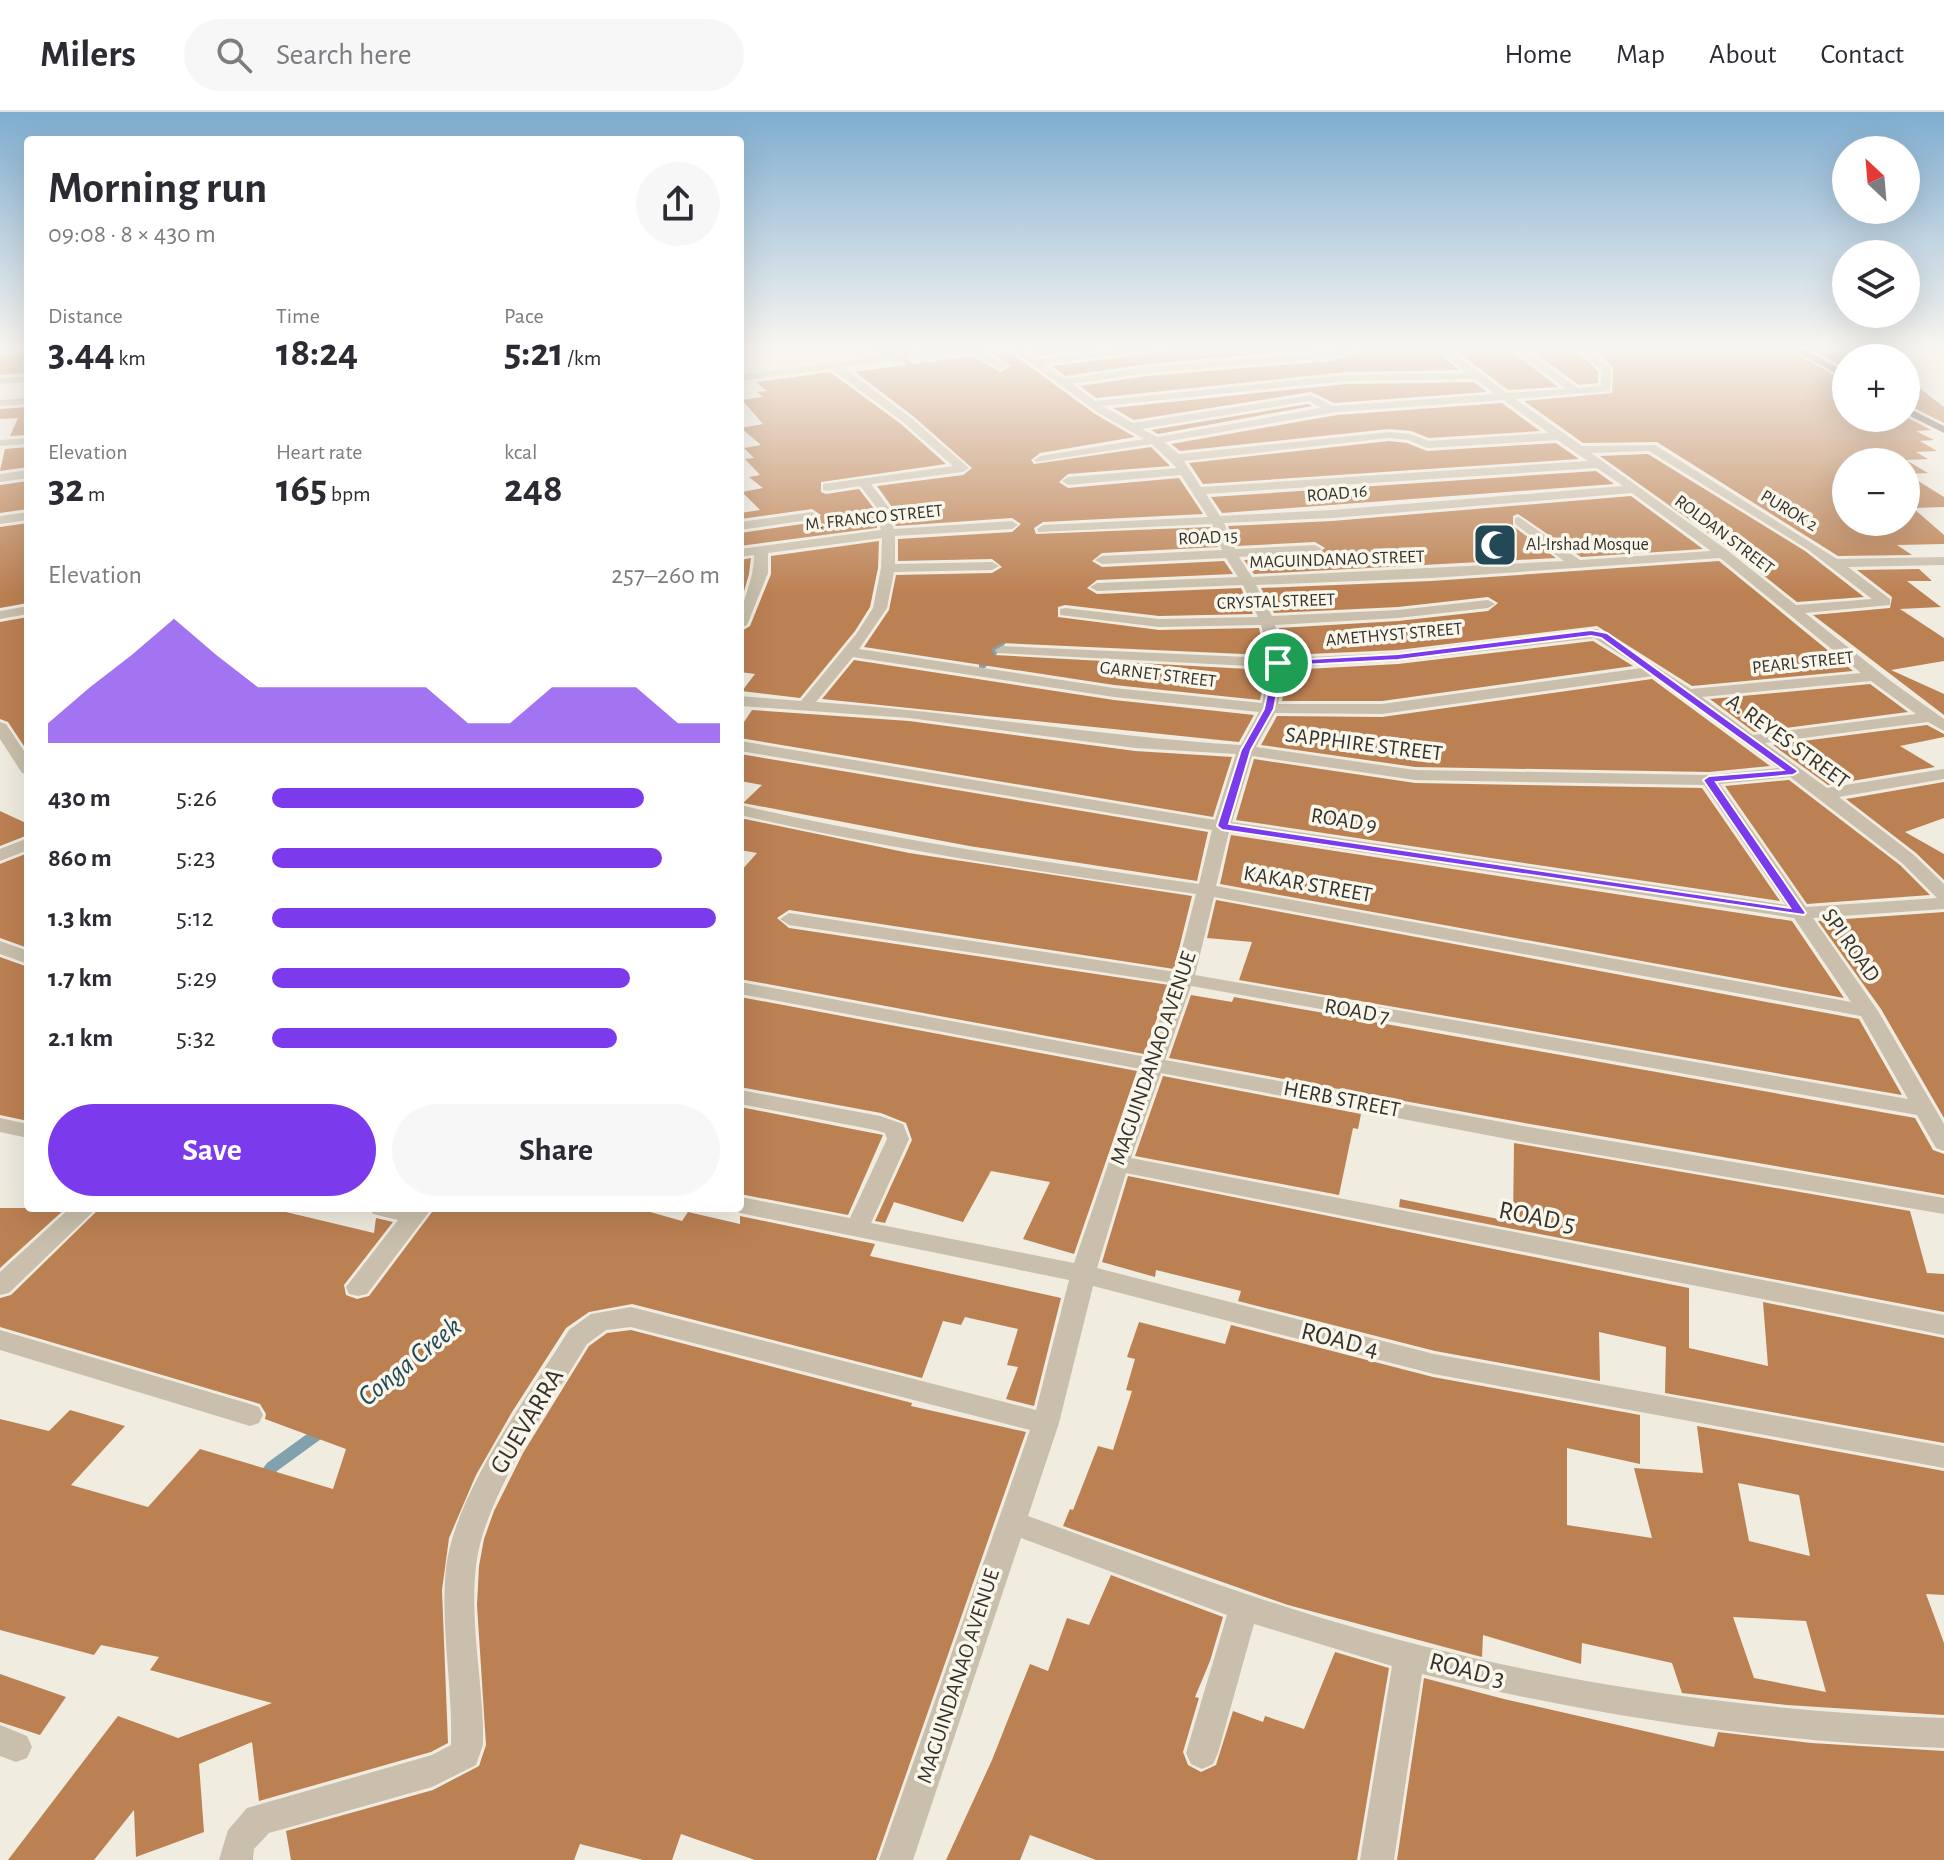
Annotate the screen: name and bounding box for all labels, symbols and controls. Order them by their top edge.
search box [184,19,744,91]
icon: search [212,33,256,77]
text: Milers [40,36,136,74]
text: Search here [276,40,412,70]
text: Home [1505,41,1572,69]
text: Map [1616,41,1665,69]
text: About [1709,41,1777,69]
text: Contact [1821,41,1904,69]
north arrow [1832,136,1920,224]
map controls [1832,136,1920,536]
button: share [636,162,720,246]
text: Morning run [48,167,267,211]
text: 09:08 · 8 × 430 m [48,221,216,247]
button: layers [1832,240,1920,328]
text: Distance [48,305,123,327]
text: Time [276,305,320,327]
text: Pace [504,305,544,327]
text: 3.44 [48,333,115,373]
text: 18:24 [276,333,358,373]
text: 5:21 [504,333,564,373]
button: + [1832,344,1920,432]
text: km [115,347,146,369]
text: /km [564,347,601,369]
text: Elevation [48,441,128,463]
text: Heart rate [276,441,362,463]
text: kcal [504,441,538,463]
button: − [1832,448,1920,536]
text: 32 [48,469,84,509]
text: 165 [276,469,327,509]
text: 248 [504,469,563,509]
street label: ROAD 16 [1306,482,1368,506]
text: m [84,483,105,505]
text: bpm [327,483,371,505]
street label: PUROK 2 [1757,487,1821,535]
street label: ROLDAN STREET [1671,492,1777,578]
street label: M. FRANCO STREET [804,502,944,534]
mosque icon: Al-Irshad Mosque [1471,521,1519,569]
street label: ROAD 15 [1178,527,1238,549]
place label: Al-Irshad Mosque [1526,536,1649,554]
street label: MAGUINDANAO STREET [1249,548,1425,572]
text: Elevation [48,562,142,588]
text: 257–260 m [611,562,720,588]
street label: CRYSTAL STREET [1216,591,1336,613]
street label: AMETHYST STREET [1325,620,1463,650]
pin [1244,629,1312,697]
icon: arrive [1256,641,1300,685]
street label: PEARL STREET [1751,649,1855,677]
street label: GARNET STREET [1099,659,1217,691]
street label: A. REYES STREET [1723,689,1853,793]
street label: SAPPHIRE STREET [1284,723,1444,765]
text: 430 m [48,785,111,811]
text: 5:26 [176,785,217,811]
street label: ROAD 9 [1309,804,1379,836]
text: 860 m [48,845,112,871]
text: 5:23 [176,845,215,871]
street label: KAKAR STREET [1242,862,1374,906]
street label: SPI ROAD [1818,904,1884,986]
text: 1.3 km [48,905,112,931]
text: 5:12 [176,905,214,931]
street label: MAGUINDANAO AVENUE [1106,948,1200,1167]
text: 1.7 km [48,965,112,991]
text: 5:29 [176,965,217,991]
street label: ROAD 7 [1323,994,1391,1028]
text: 2.1 km [48,1025,113,1051]
text: 5:32 [176,1025,215,1051]
street label: HERB STREET [1282,1077,1402,1121]
button: Save [48,1104,376,1196]
button: Share [392,1104,720,1196]
street label: ROAD 5 [1497,1197,1577,1237]
water label: Conga Creek [353,1312,467,1412]
street label: ROAD 4 [1299,1318,1381,1362]
street label: GUEVARRA [486,1364,568,1478]
street label: MAGUINDANAO AVENUE [913,1566,1003,1786]
street label: ROAD 3 [1426,1648,1508,1692]

